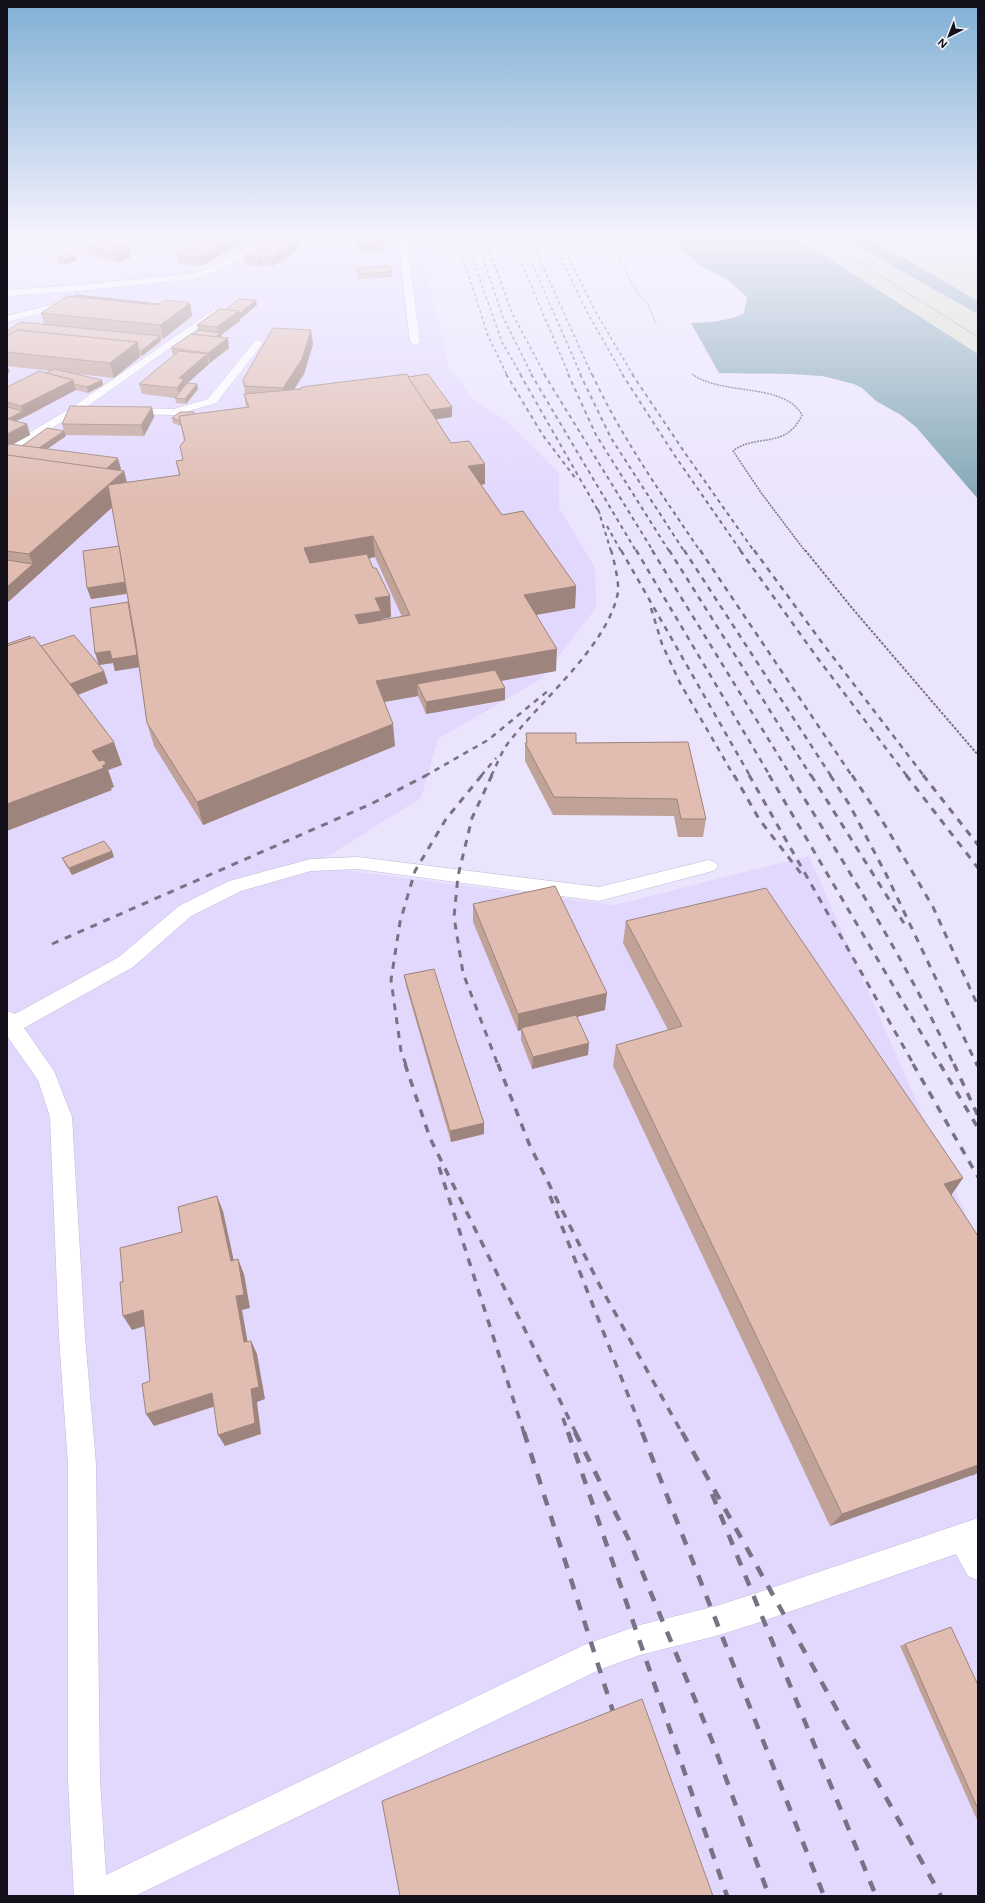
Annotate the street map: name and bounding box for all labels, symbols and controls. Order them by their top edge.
north arrow [929,16,969,56]
text: N [935,35,950,51]

